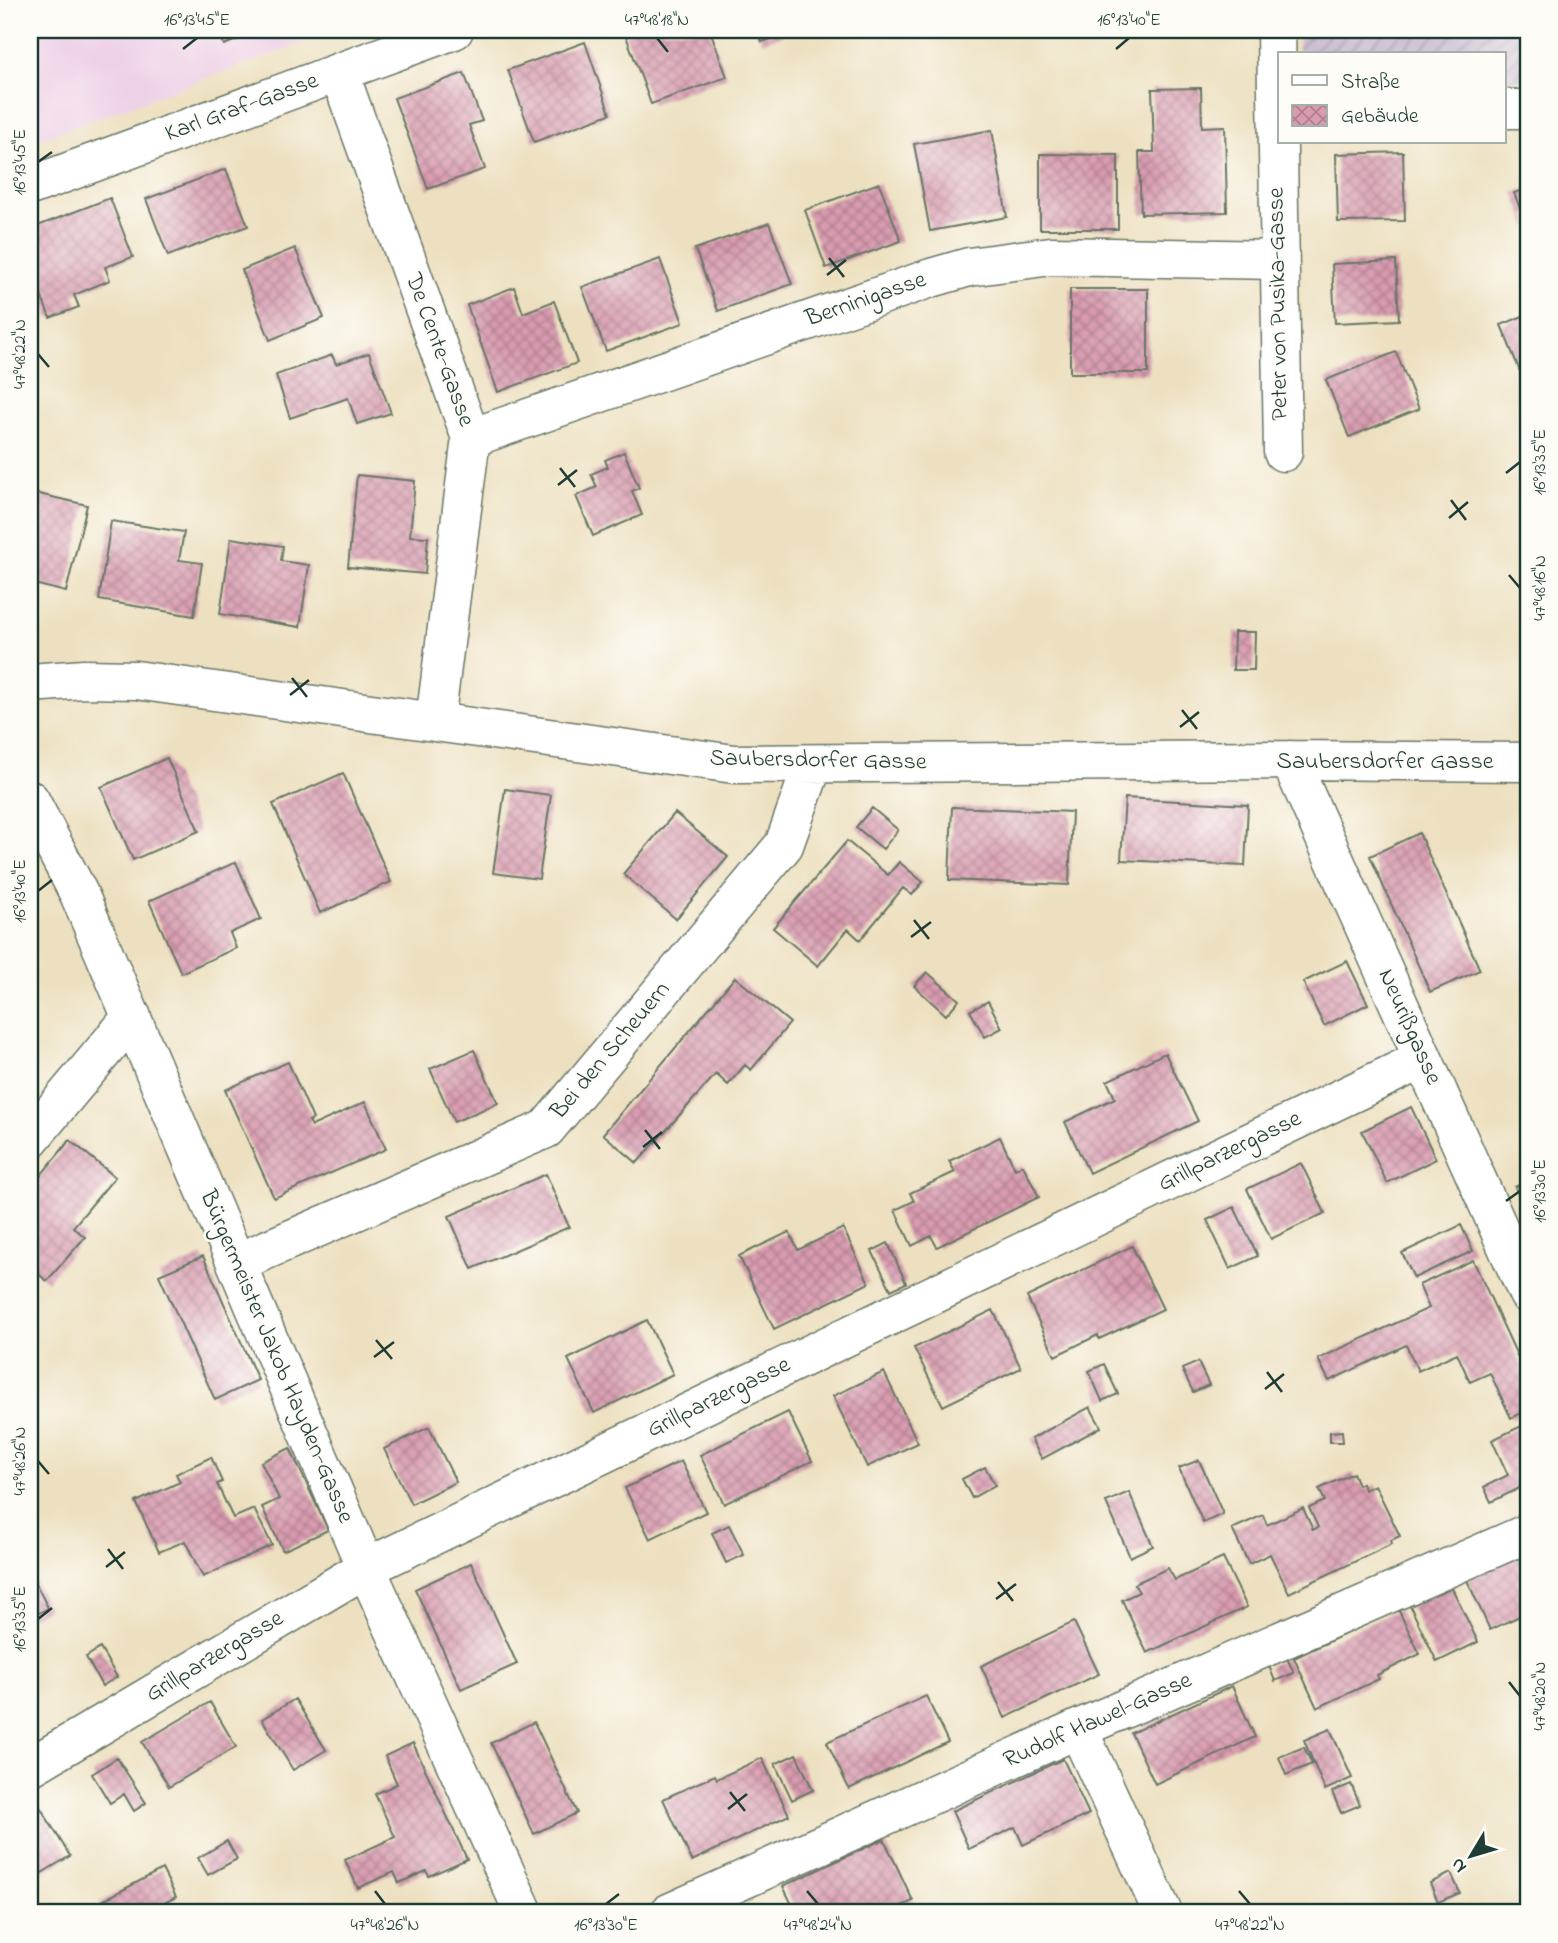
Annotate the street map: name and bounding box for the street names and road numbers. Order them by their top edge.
street label: Karl Graf-Gasse [160,64,324,152]
street label: Peter von Pusika-Gasse [1259,187,1299,421]
street label: Berninigasse [800,263,931,337]
street label: De Cente-Gasse [395,267,483,432]
street label: Saubersdorfer Gasse [709,742,927,780]
street label: Saubersdorfer Gasse [1276,745,1494,780]
street label: Neurißgasse [1368,963,1450,1091]
street label: Bei den Scheuern [542,974,679,1129]
street label: Grillparzergasse [1152,1102,1308,1202]
street label: Bürgermeister Jakob Hayden-Gasse [188,1184,362,1530]
street label: Grillparzergasse [641,1348,797,1448]
street label: Grillparzergasse [139,1602,291,1712]
street label: Rudolf Hawel-Gasse [998,1664,1198,1778]

